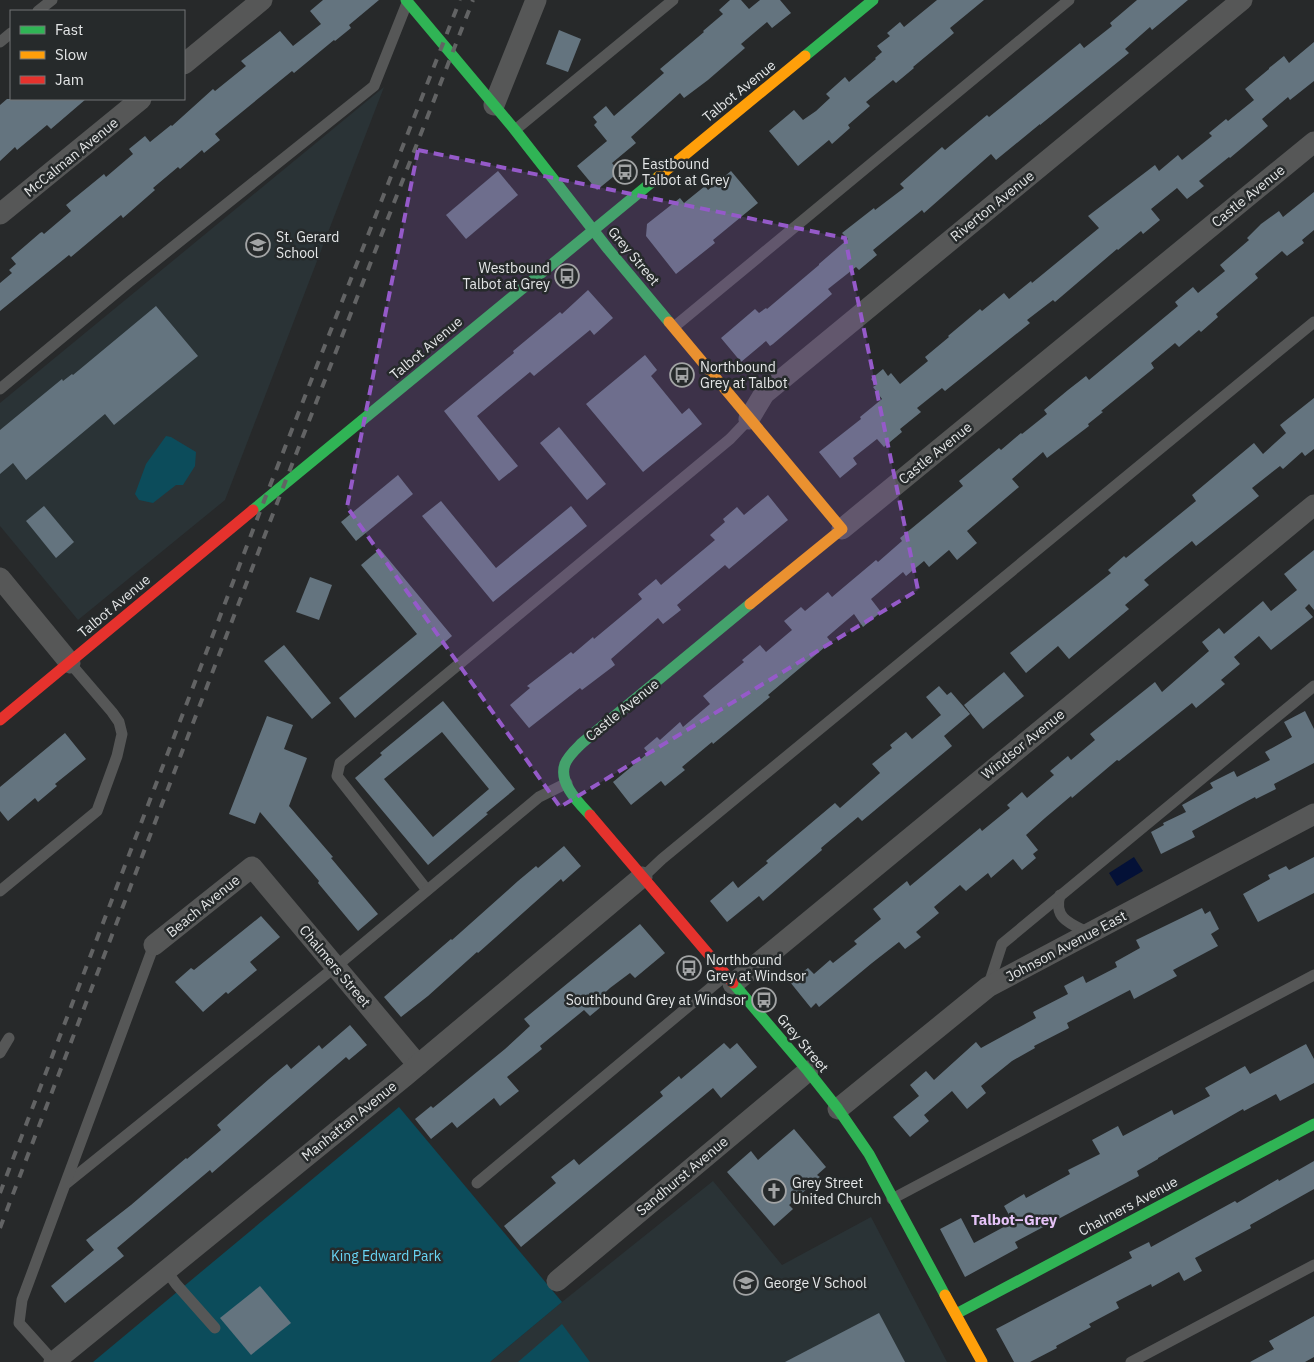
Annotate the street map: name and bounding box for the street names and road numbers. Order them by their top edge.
street label: Talbot Avenue [699,56,780,126]
street label: McCalman Avenue [20,113,122,201]
street label: Castle Avenue [1208,161,1289,231]
street label: Riverton Avenue [946,166,1038,245]
street label: Grey Street [604,223,664,289]
street label: Talbot Avenue [386,312,466,384]
street label: Castle Avenue [895,418,976,488]
street label: Talbot Avenue [74,570,154,642]
street label: Castle Avenue [582,675,663,745]
street label: Windsor Avenue [978,705,1068,783]
street label: Beach Avenue [163,871,244,941]
street label: Johnson Avenue East [1003,907,1130,985]
street label: Chalmers Street [295,921,375,1011]
street label: Grey Street [773,1010,833,1076]
street label: Manhattan Avenue [298,1077,401,1165]
street label: Sandhurst Avenue [632,1132,732,1220]
street label: Chalmers Avenue [1075,1172,1181,1240]

